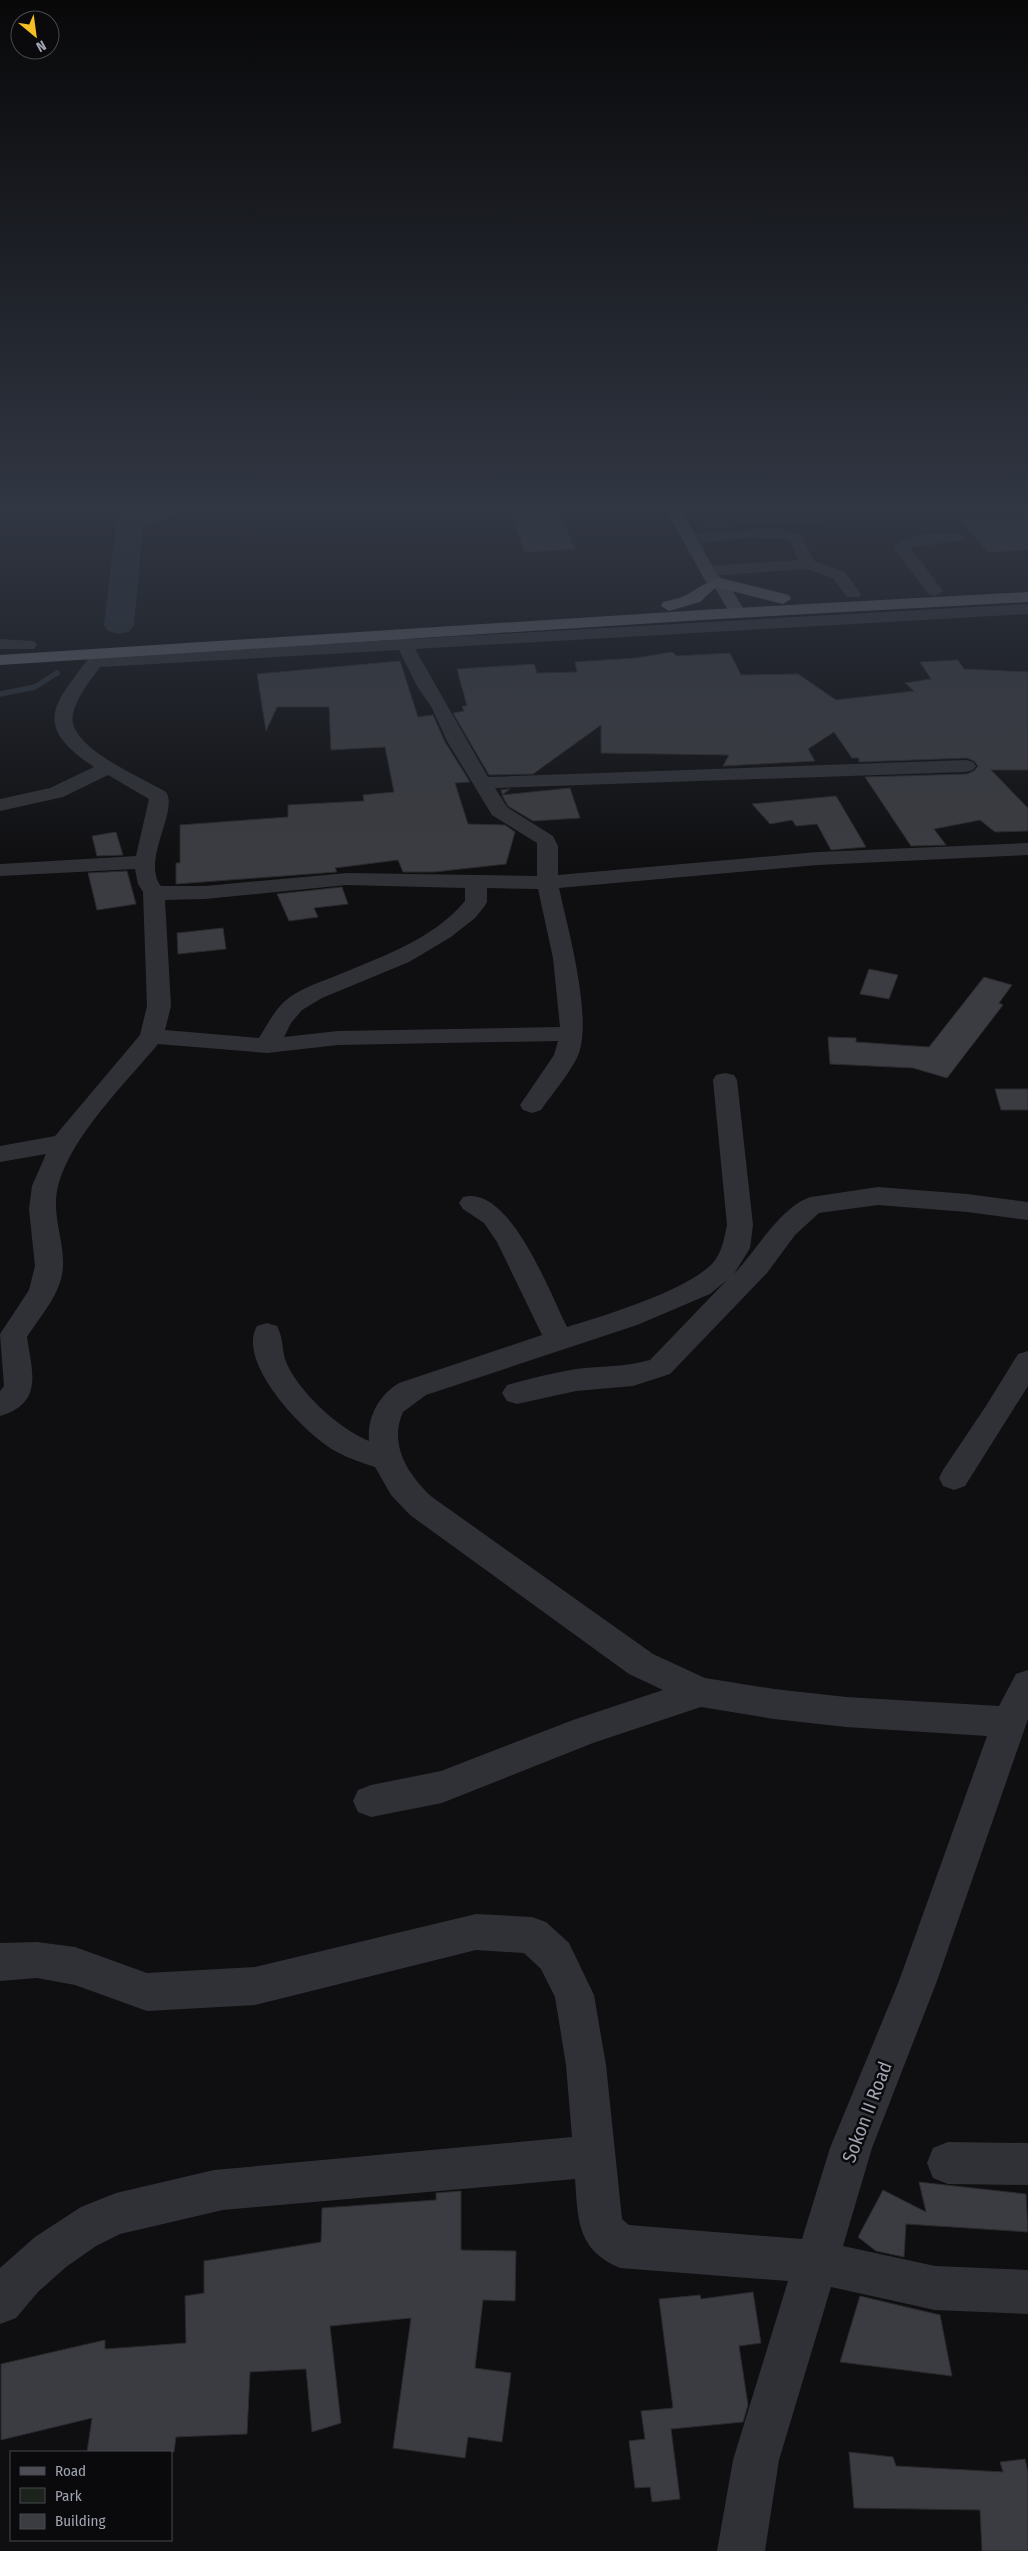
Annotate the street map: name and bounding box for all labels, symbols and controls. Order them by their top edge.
north arrow [10,10,60,60]
text: N [33,36,49,55]
street label: Sokon II Road [837,2058,897,2166]
legend [10,2451,172,2541]
text: Road [55,2462,86,2480]
text: Park [55,2487,82,2505]
text: Building [55,2512,106,2530]

